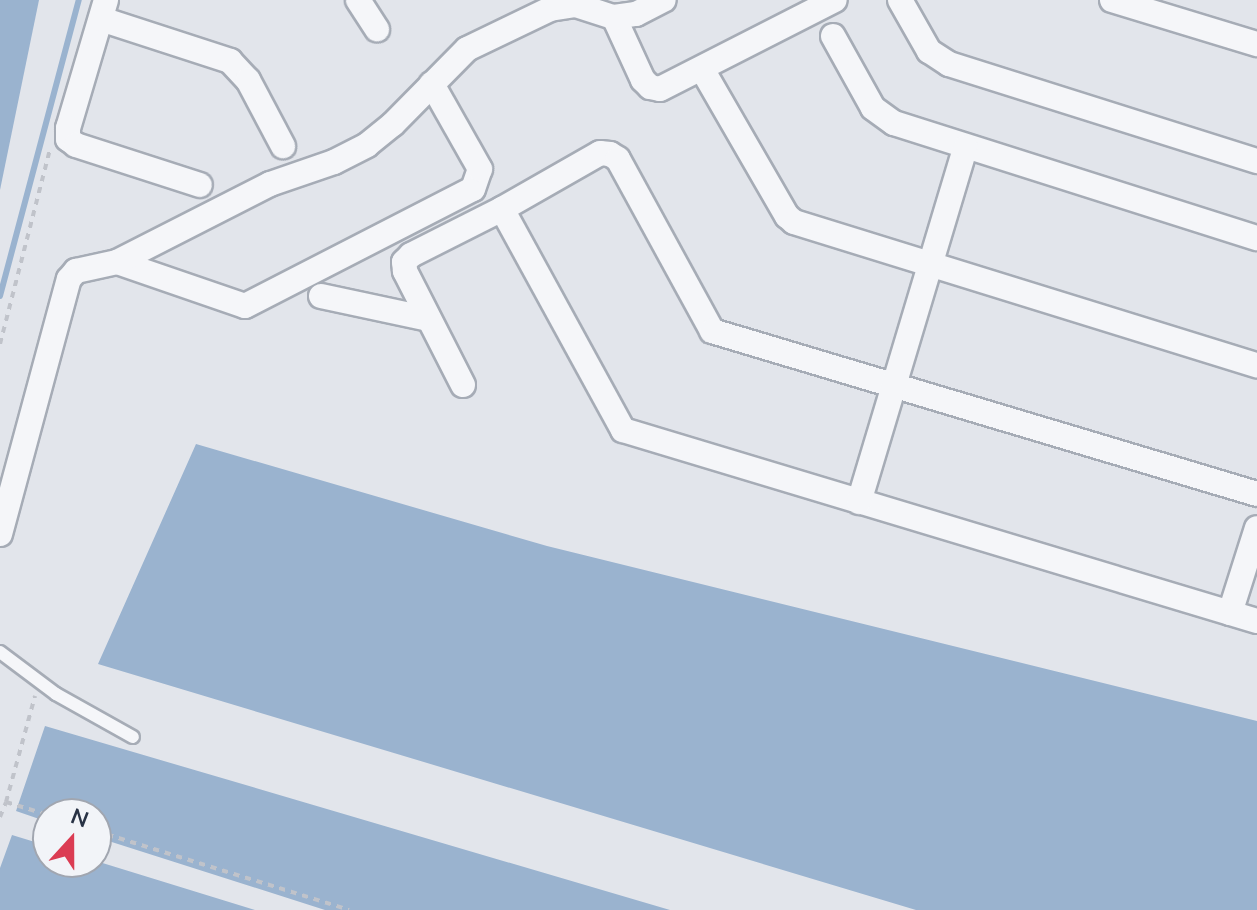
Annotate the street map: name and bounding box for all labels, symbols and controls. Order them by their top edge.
north arrow [32,798,112,878]
text: N [67,801,93,834]

